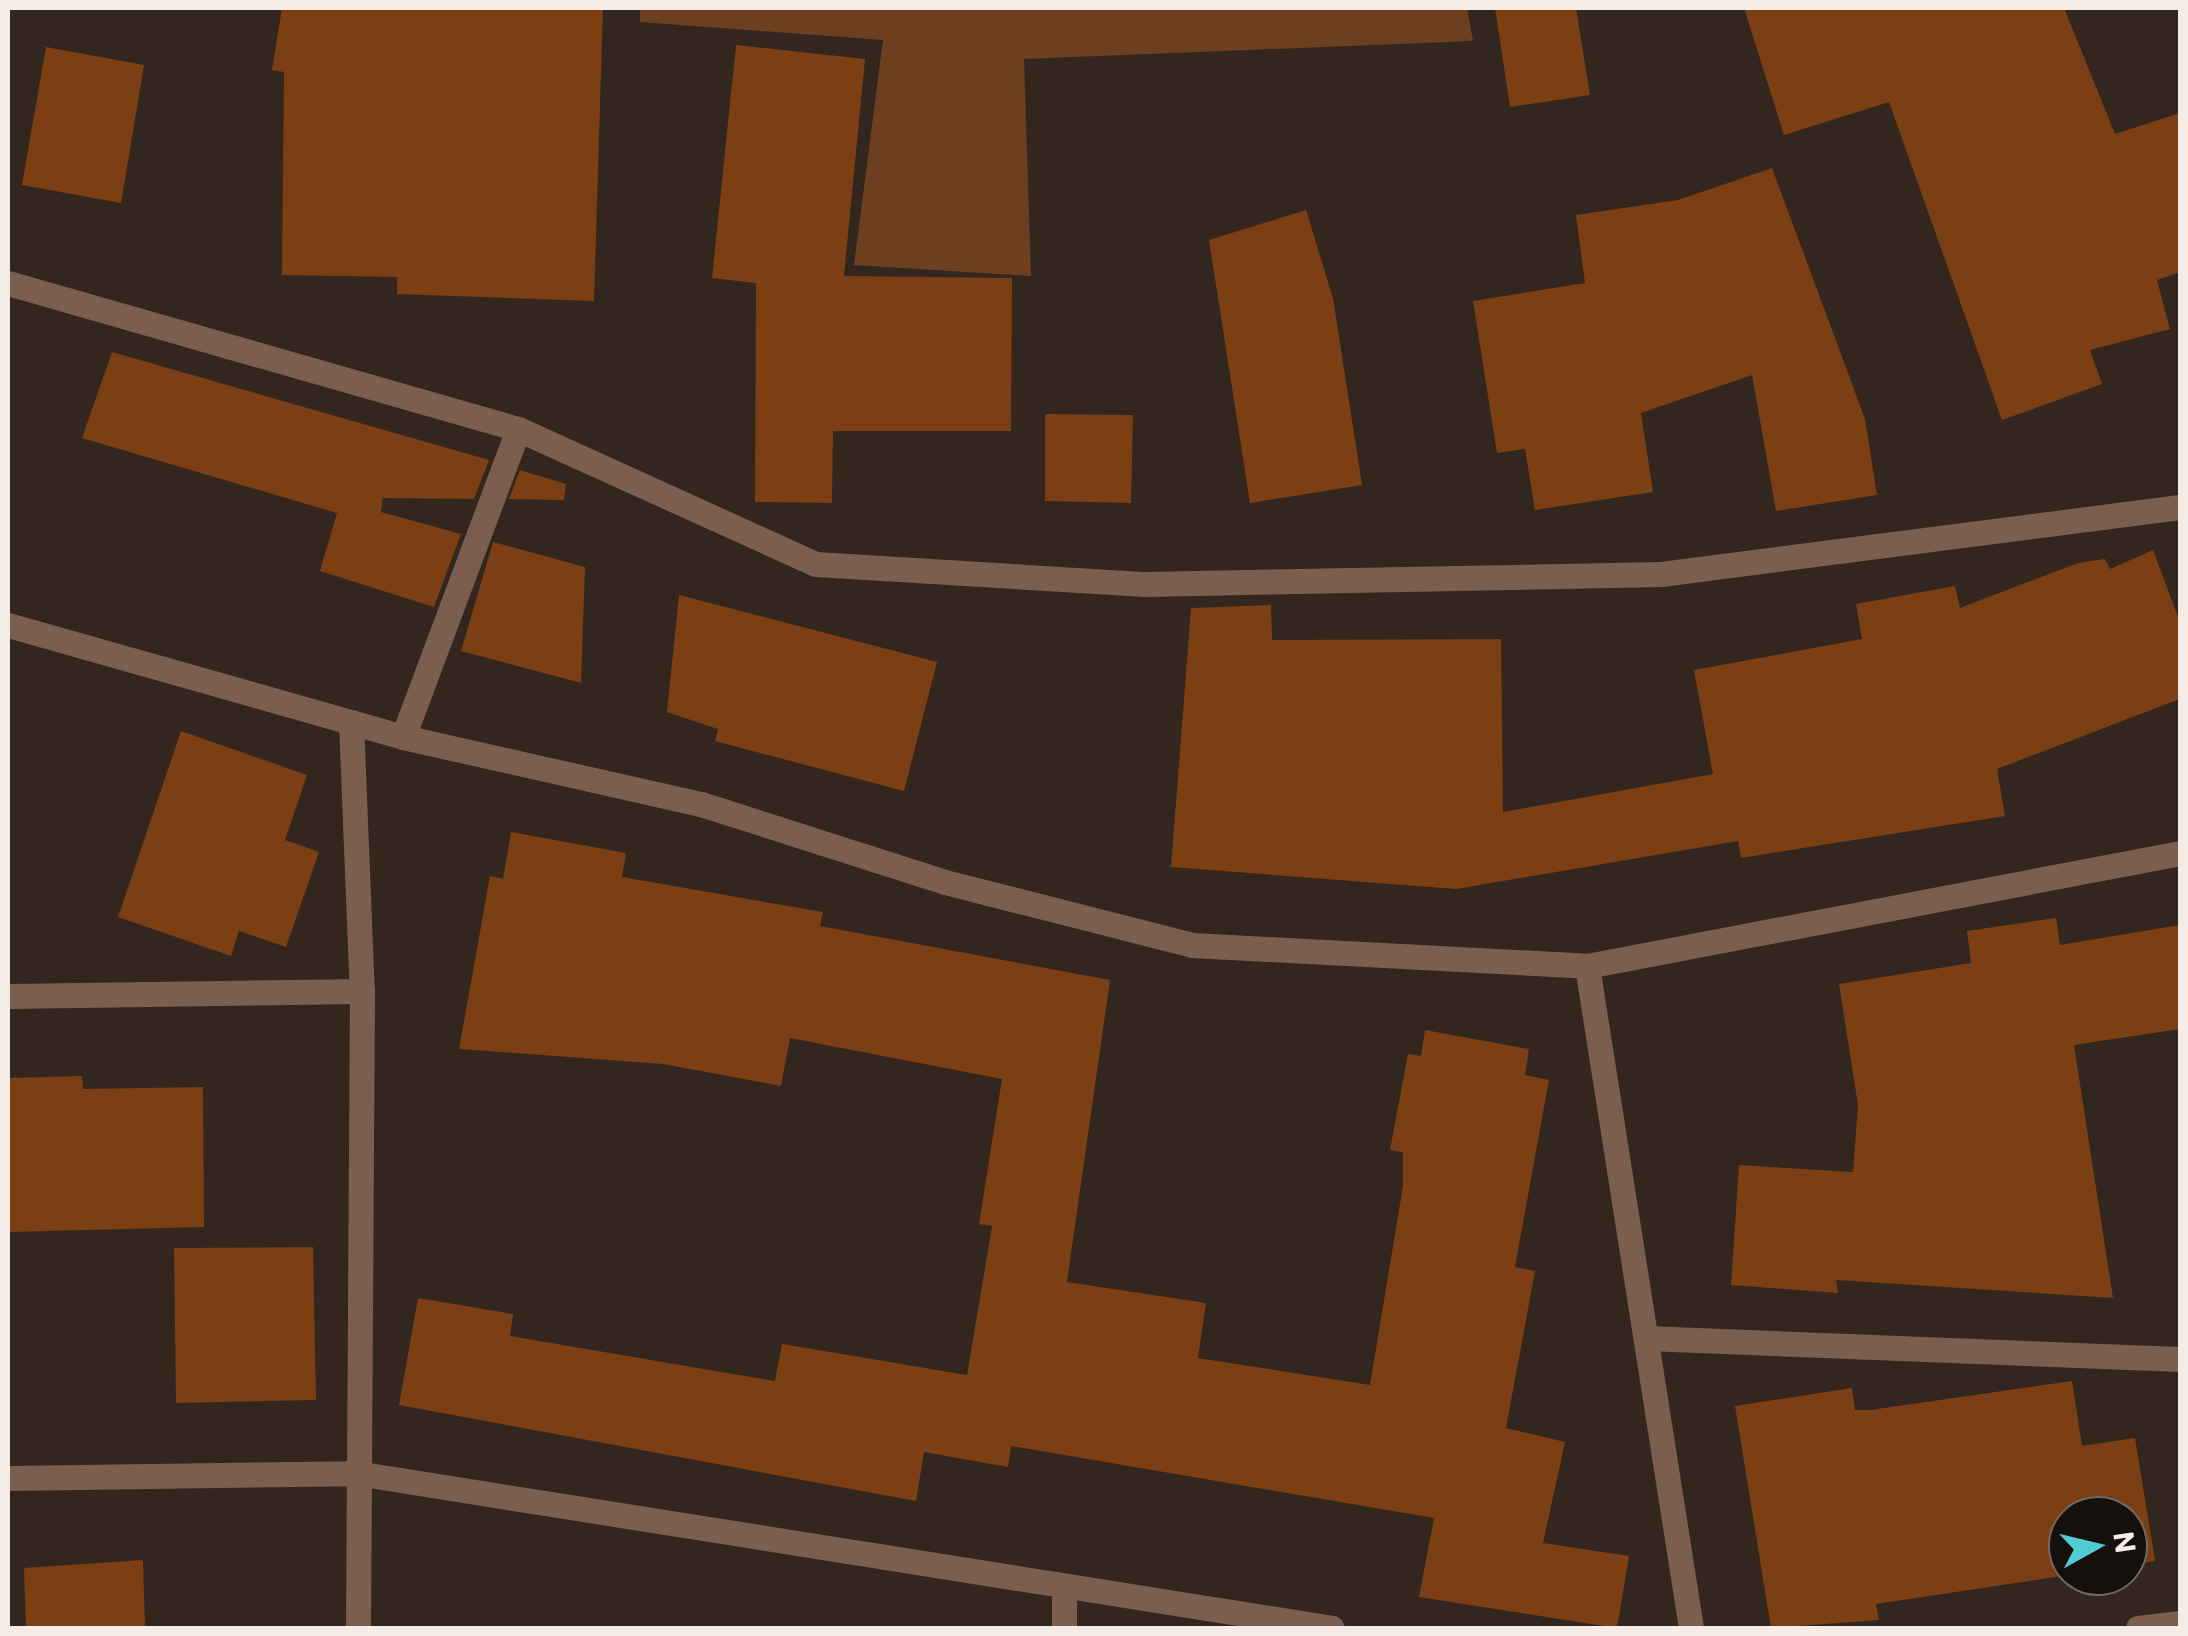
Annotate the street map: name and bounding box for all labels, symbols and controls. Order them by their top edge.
north arrow [2048,1496,2148,1596]
text: N [2107,1529,2144,1555]

